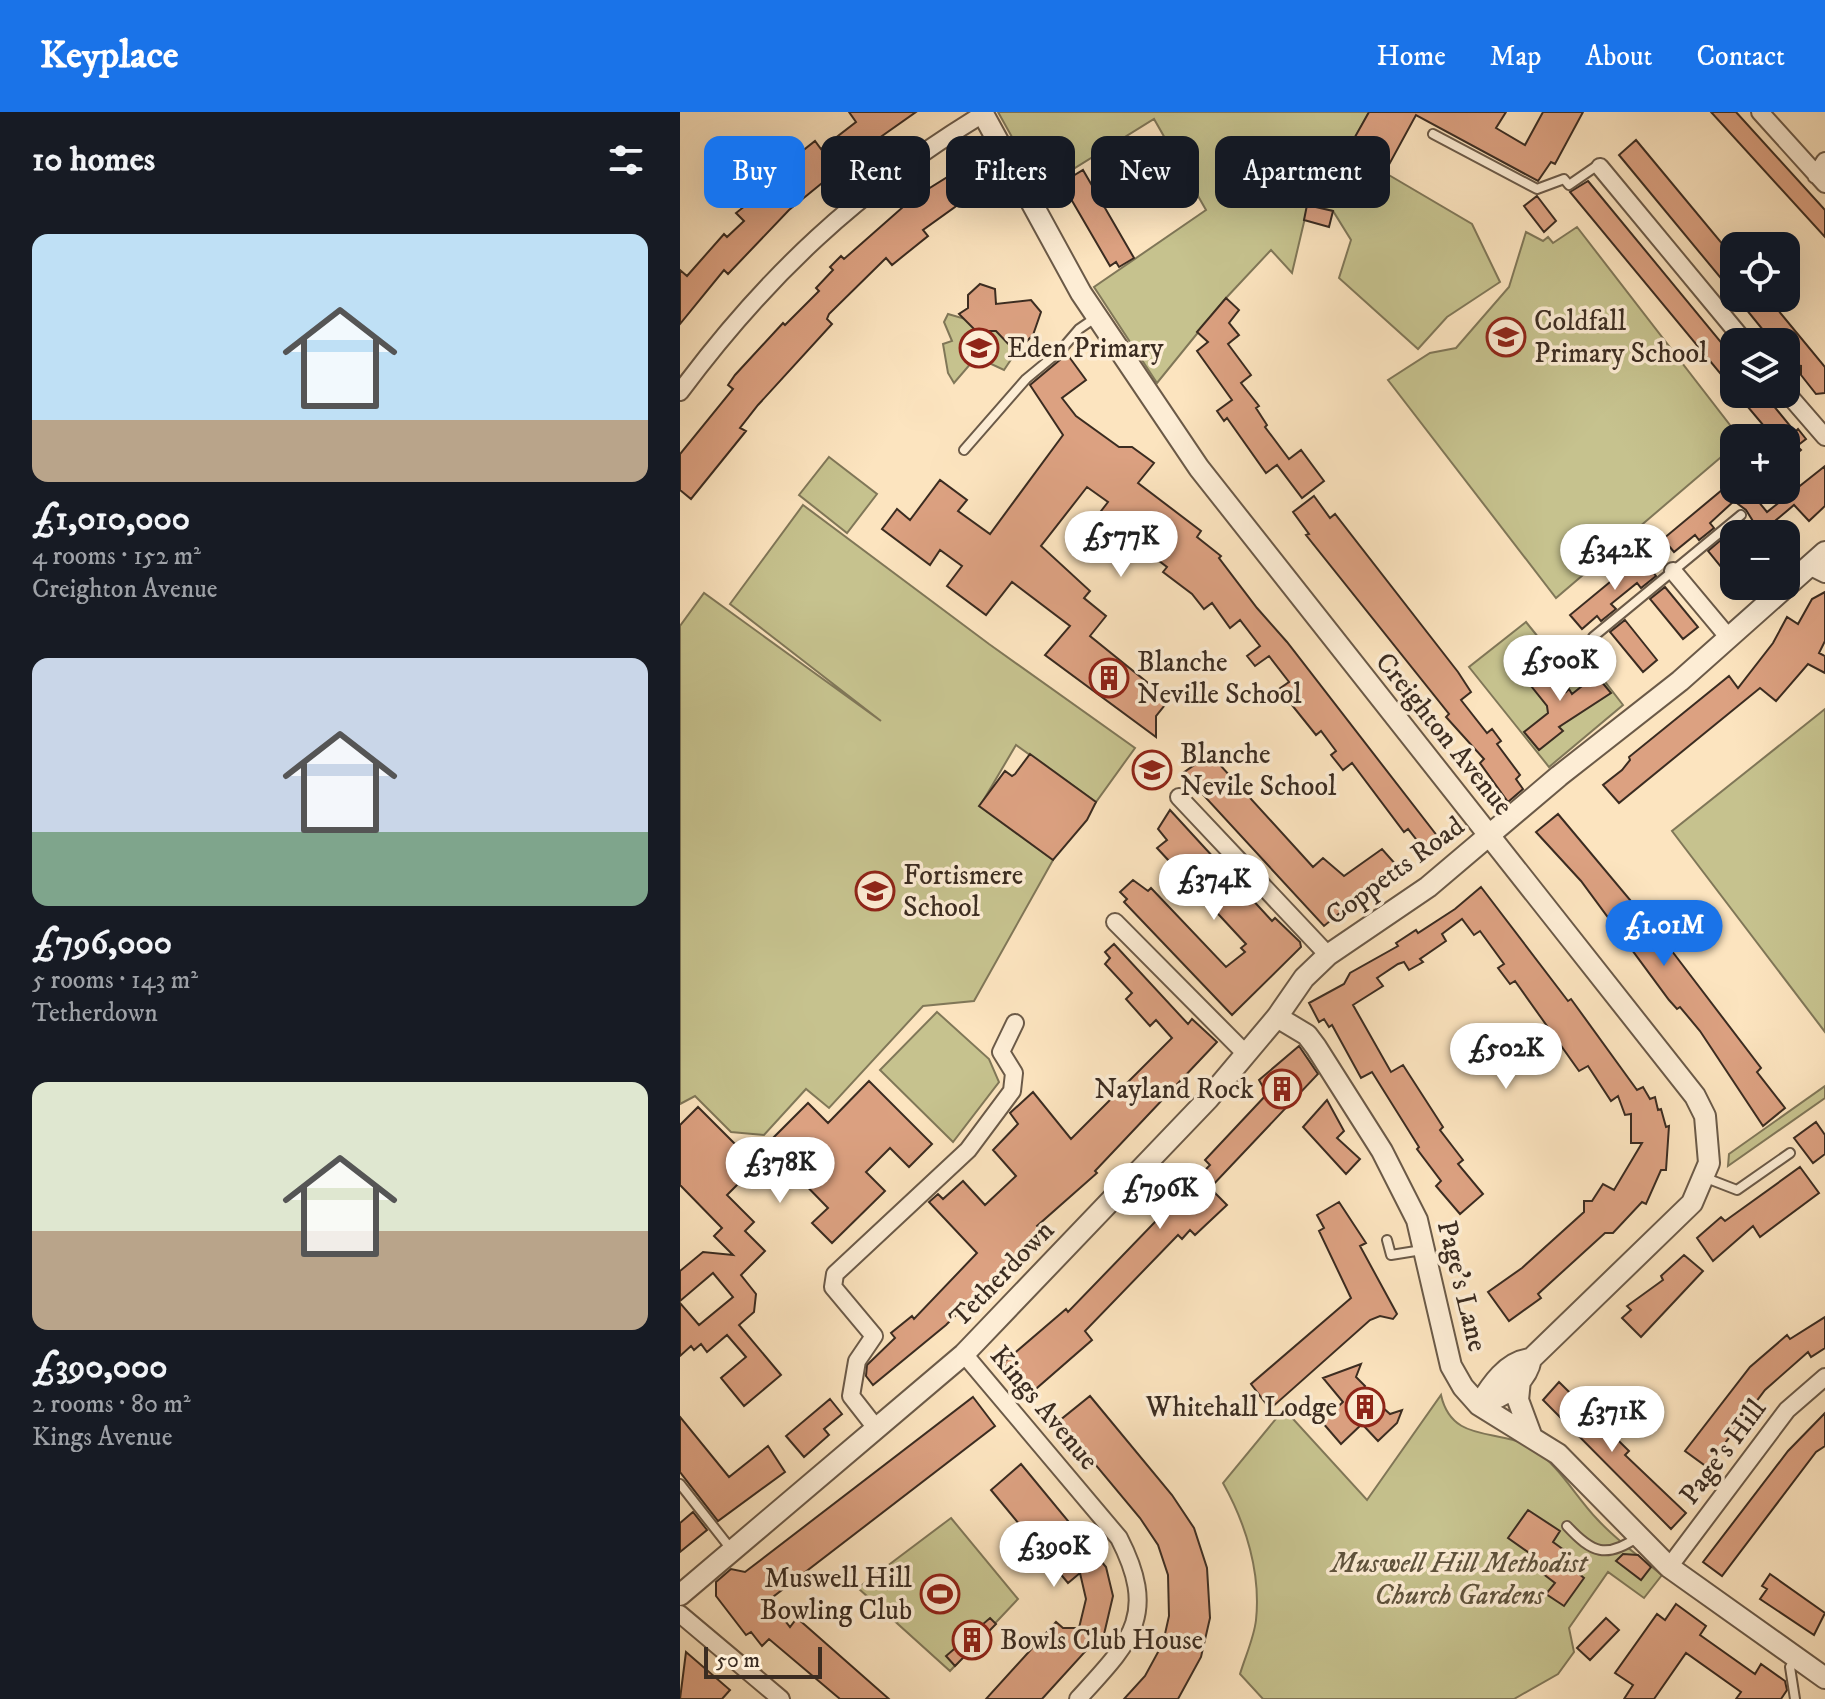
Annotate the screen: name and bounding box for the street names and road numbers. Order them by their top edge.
street label: Creighton Avenue [1368,645,1520,823]
street label: Coppetts Road [1319,809,1471,933]
street label: Tetherdown [942,1213,1062,1335]
street label: Page's Lane [1429,1217,1495,1355]
street label: Kings Avenue [982,1339,1106,1477]
street label: Page's Hill [1672,1392,1774,1512]

